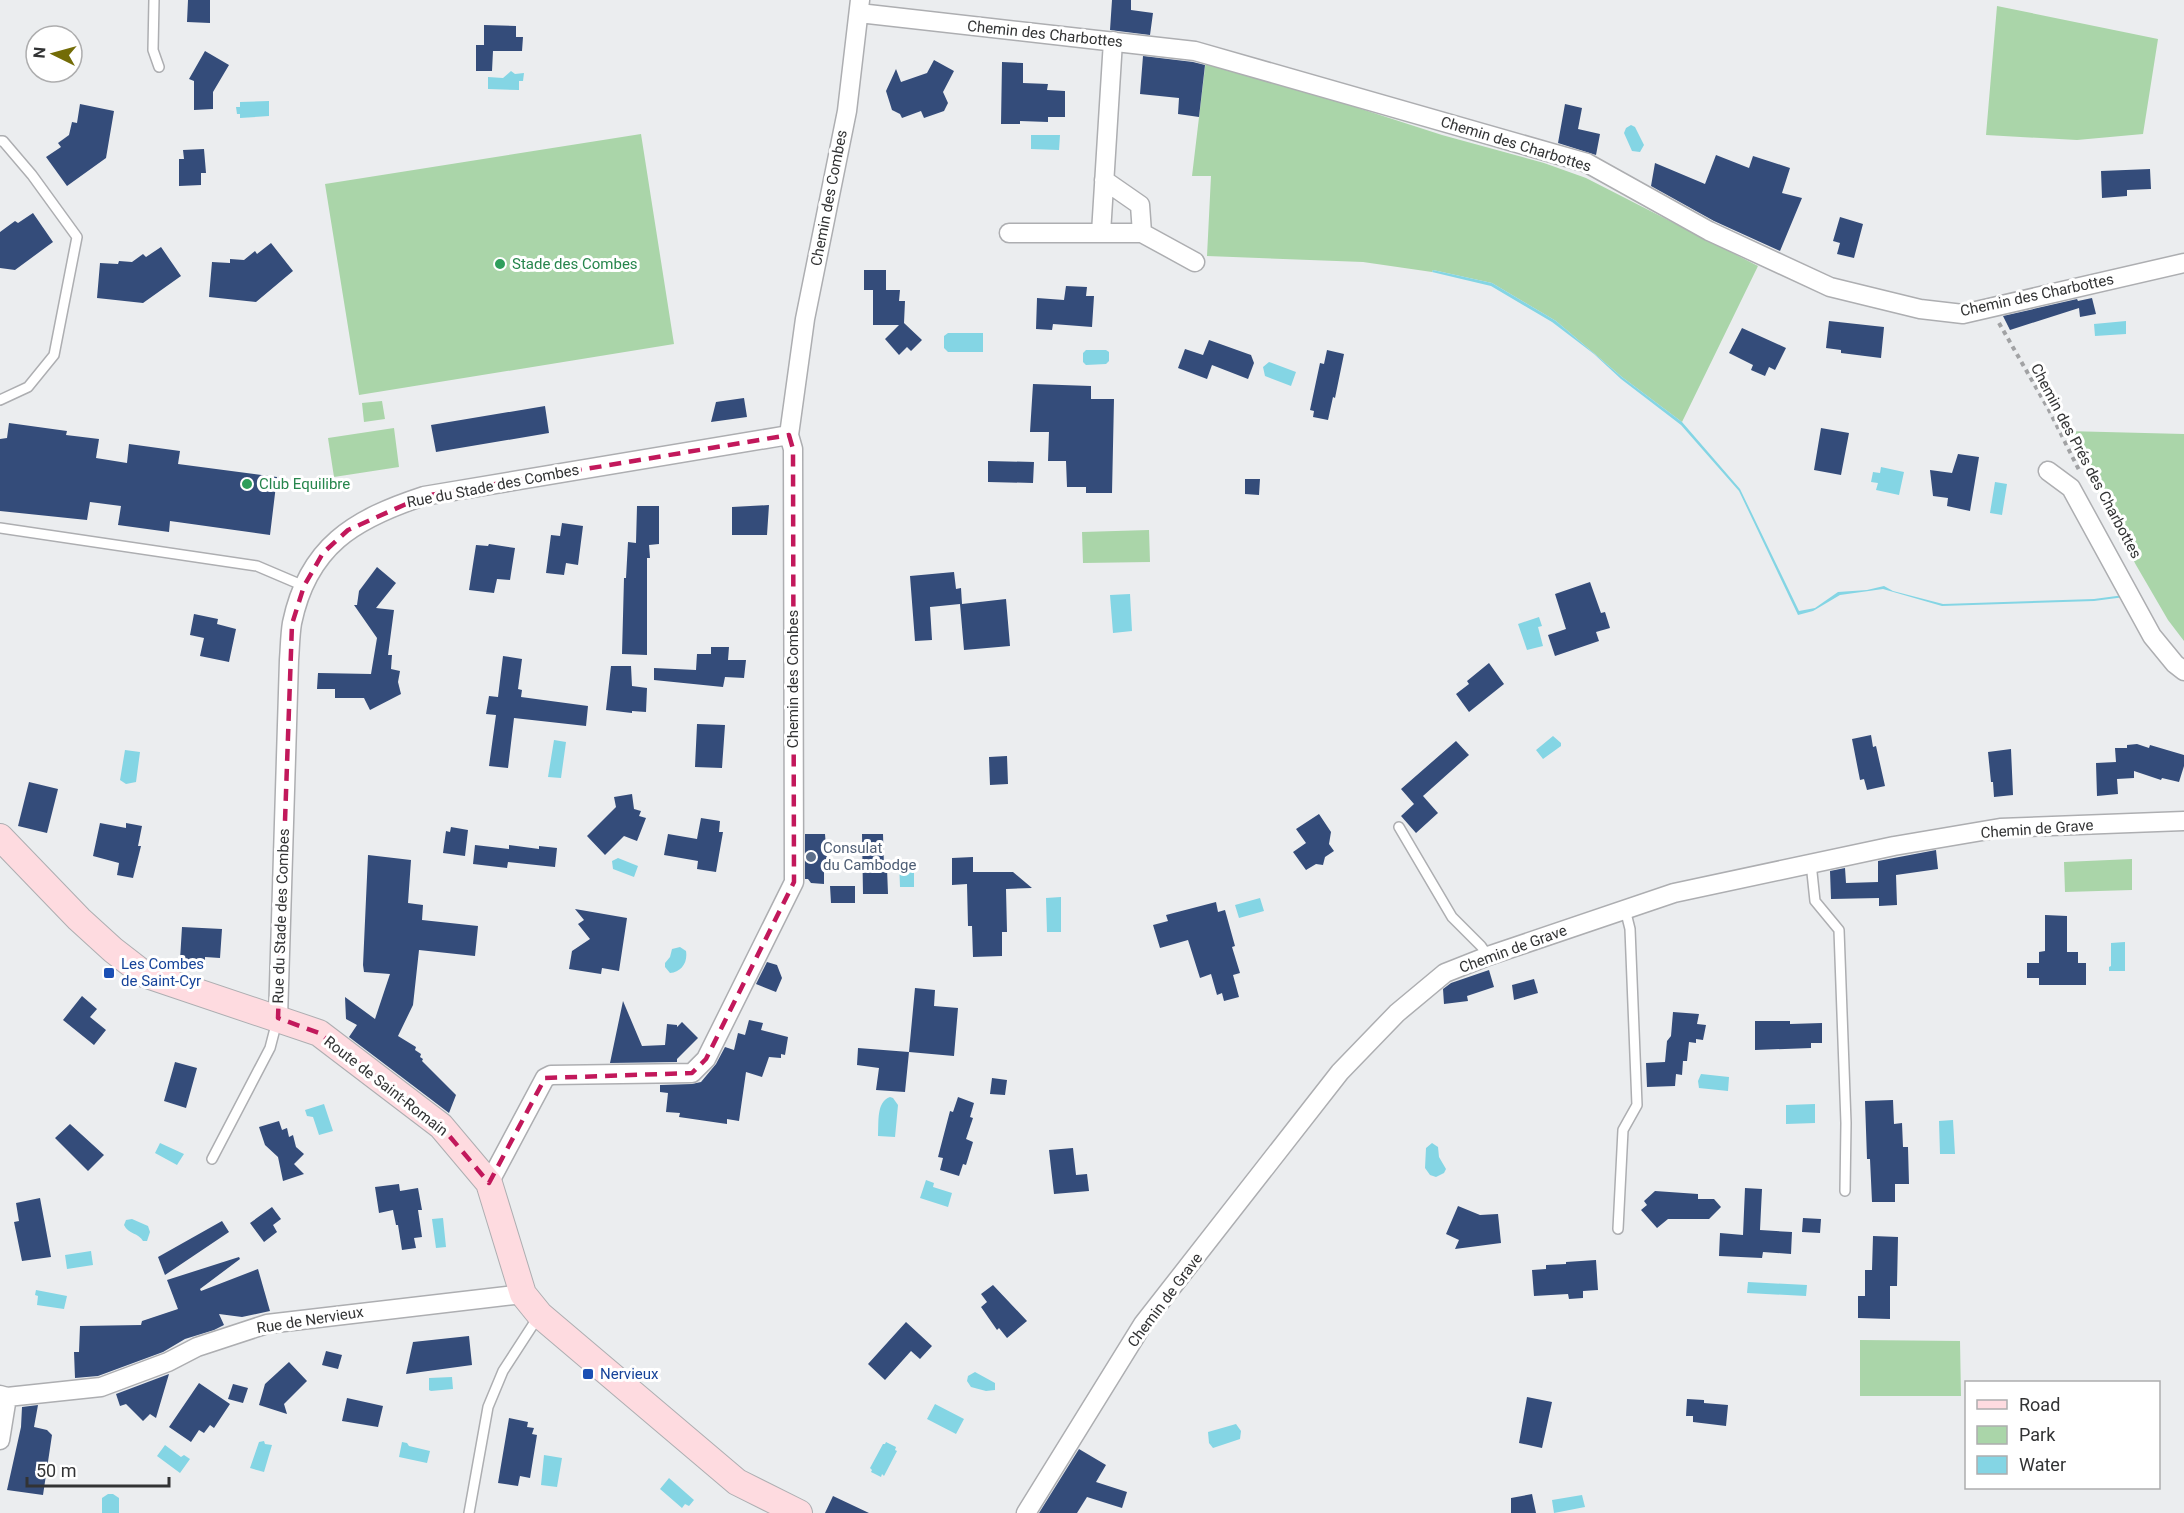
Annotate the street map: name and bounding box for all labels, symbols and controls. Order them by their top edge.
street label: Chemin des Charbottes [966,17,1124,51]
north arrow [24,24,84,84]
text: N [30,46,50,59]
street label: Chemin des Charbottes [1439,113,1593,175]
street label: Chemin des Combes [807,128,851,268]
place label: Stade des Combes [512,255,638,273]
marker: Stade des Combes [493,257,507,271]
street label: Chemin des Charbottes [1959,270,2115,320]
street label: Chemin des Prés des Charbottes [2027,360,2145,562]
street label: Rue du Stade des Combes [405,460,581,512]
place label: Club Equilibre [259,475,350,493]
marker: Club Equilibre [240,477,254,491]
street label: Chemin des Combes [784,610,802,748]
street label: Chemin de Grave [1980,816,2094,842]
street label: Rue du Stade des Combes [269,828,293,1004]
place label: Consulat du Cambodge [823,839,916,874]
marker: Consulat du Cambodge [804,850,818,864]
street label: Chemin de Grave [1457,921,1569,977]
place label: Les Combes de Saint-Cyr [121,955,204,990]
marker: Les Combes de Saint-Cyr [102,966,116,980]
street label: Route de Saint-Romain [321,1032,451,1140]
street label: Chemin de Grave [1124,1249,1206,1351]
street label: Rue de Nervieux [255,1303,365,1337]
place label: Nervieux [600,1365,659,1383]
marker: Nervieux [581,1367,595,1381]
legend [1965,1381,2160,1489]
text: Road [2019,1394,2060,1415]
text: Park [2019,1424,2056,1445]
scale bar [27,1450,170,1488]
text: Water [2019,1454,2066,1475]
text: 50 m [36,1460,76,1481]

